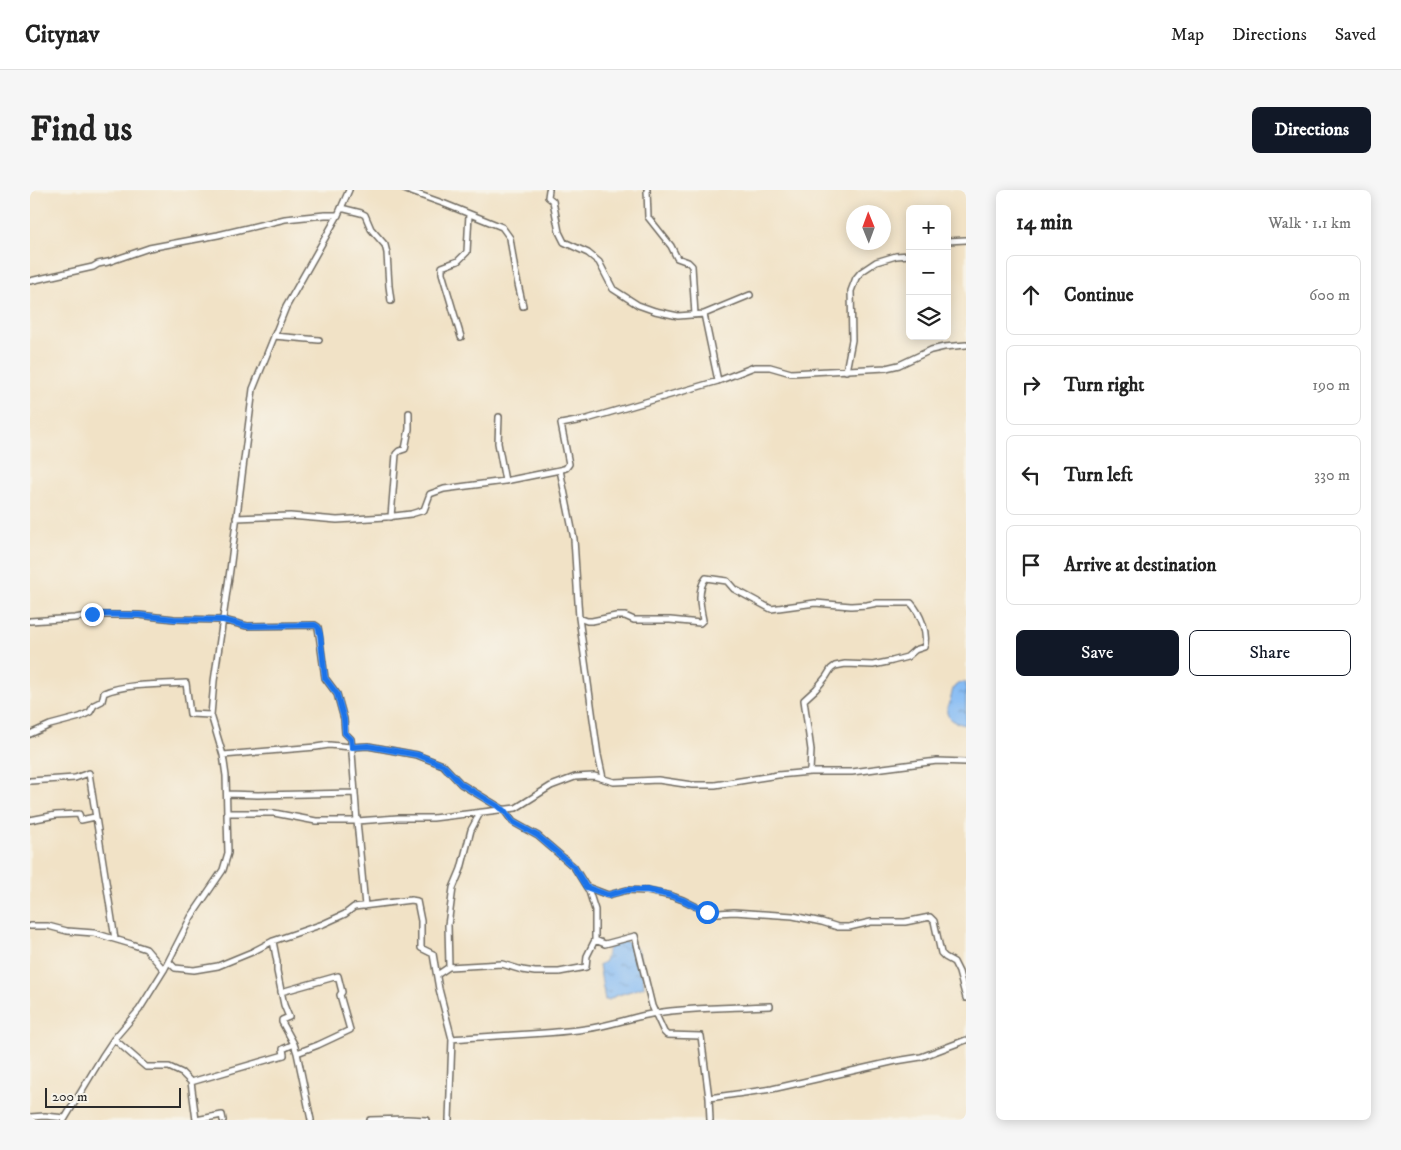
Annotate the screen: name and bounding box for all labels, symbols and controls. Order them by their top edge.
text: Citynav [25,20,99,50]
text: Map [1171,24,1204,46]
text: Directions [1232,24,1307,46]
text: Saved [1335,24,1376,46]
button: Directions [1252,107,1371,153]
text: Find us [30,108,132,152]
north arrow [846,205,891,250]
map controls [906,205,951,340]
button: + [906,205,951,250]
text: 14 min [1016,210,1072,236]
text: Walk · 1.1 km [1268,213,1351,233]
button: − [906,250,951,295]
icon: ahead [1017,281,1045,309]
text: Continue [1064,284,1134,307]
text: 600 m [1309,285,1350,305]
button: layers [906,295,951,340]
icon: right [1017,371,1045,399]
text: Turn right [1064,374,1144,397]
text: 190 m [1312,375,1350,395]
icon: left [1017,461,1045,489]
text: Turn left [1064,464,1133,487]
text: 330 m [1314,465,1350,485]
icon: arrive [1017,551,1045,579]
text: Arrive at destination [1064,554,1216,577]
route end [81,603,104,626]
button: Save [1016,630,1179,676]
button: Share [1189,630,1351,676]
route start [696,901,719,924]
scale bar [45,1085,181,1108]
text: 200 m [52,1088,87,1106]

